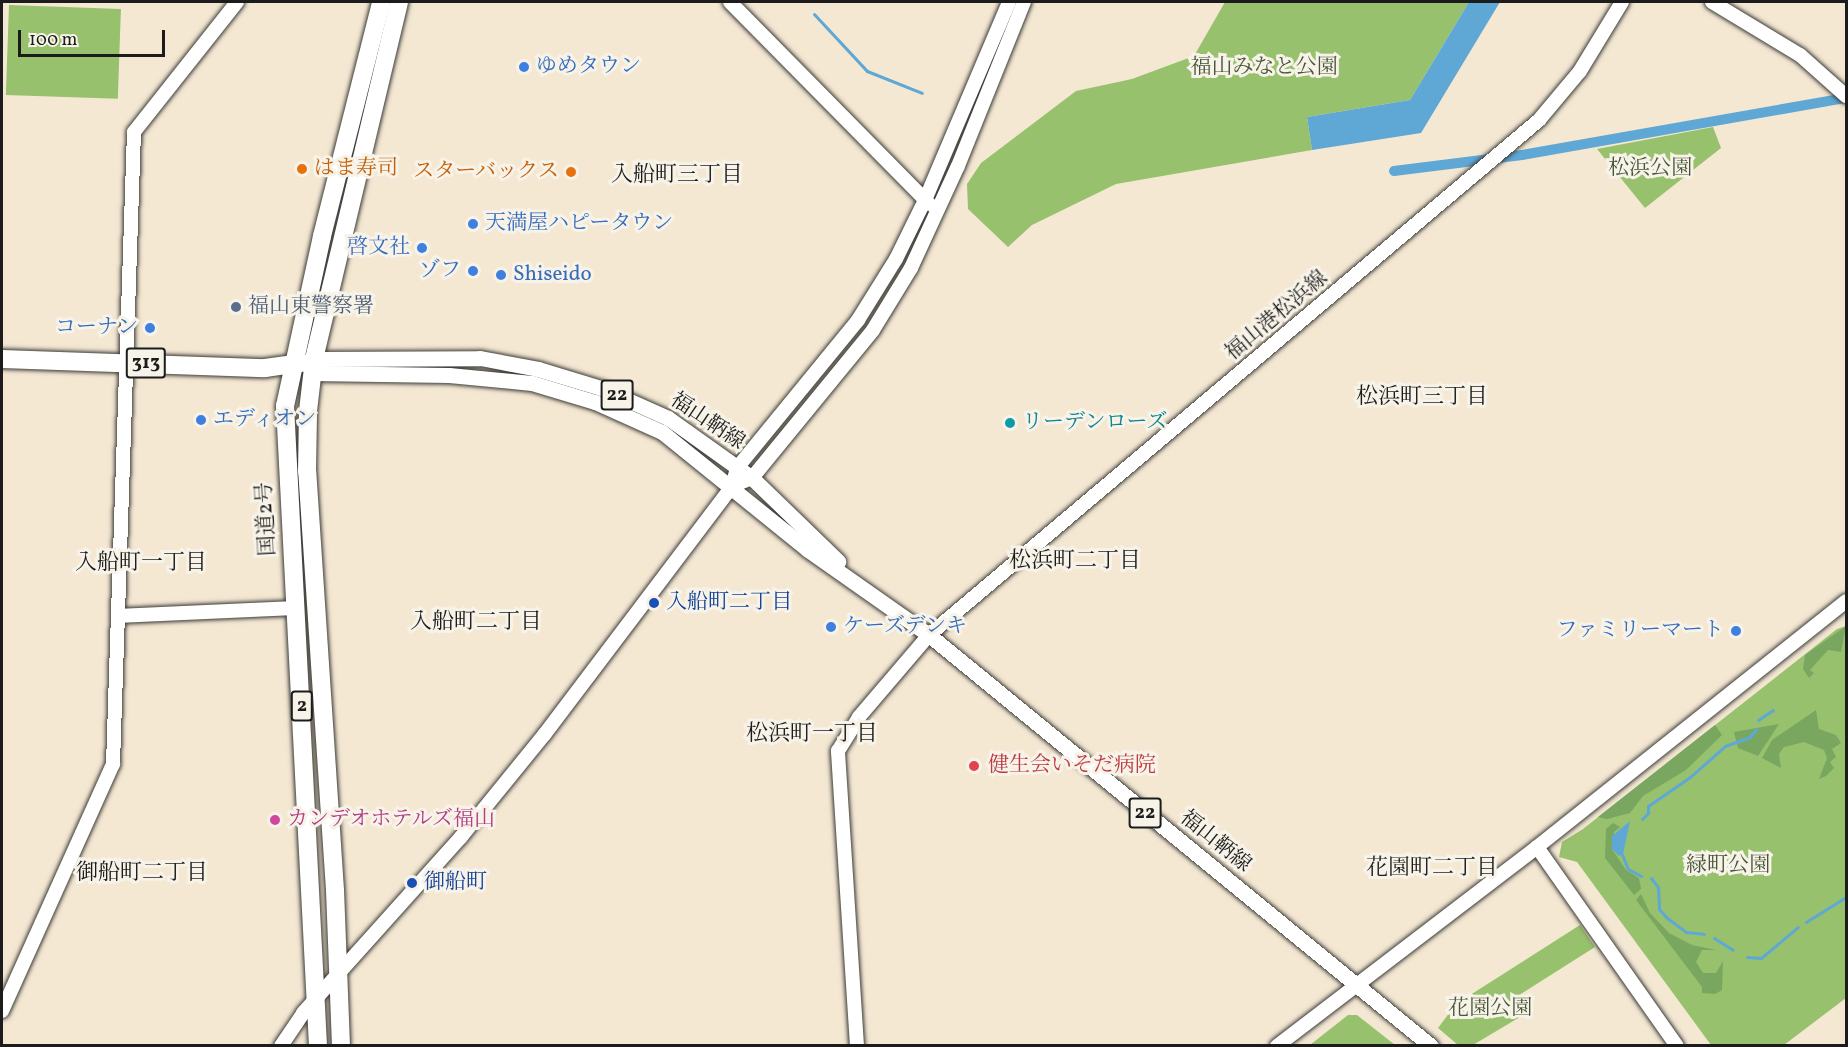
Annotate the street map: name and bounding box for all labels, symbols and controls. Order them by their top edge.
scale bar [21,18,168,56]
text: 100 m [29,28,78,53]
place label: ゆめタウン [536,54,641,80]
park label: 福山みなと公園 [1191,55,1337,81]
marker: ゆめタウン [517,60,531,74]
place label: はま寿司 [314,156,398,182]
park label: 松浜公園 [1608,156,1692,182]
place label: スターバックス [412,159,559,185]
marker: はま寿司 [295,162,309,176]
district label: 入船町三丁目 [611,163,743,189]
marker: スターバックス [564,165,578,179]
place label: 天満屋ハピータウン [485,211,673,237]
marker: 天満屋ハピータウン [466,217,480,231]
place label: 啓文社 [347,235,410,261]
marker: 啓文社 [415,241,429,255]
place label: ゾフ [419,258,461,284]
place label: Shiseido [513,262,592,288]
marker: ゾフ [466,264,480,278]
street label: 福山港松浜線 [1221,266,1333,366]
marker: Shiseido [494,268,508,282]
place label: 福山東警察署 [248,294,374,320]
marker: 福山東警察署 [229,300,243,314]
place label: コーナン [54,315,138,341]
marker: コーナン [143,321,157,335]
road number: 313 [125,346,167,380]
road number: 22 [600,378,634,412]
district label: 松浜町三丁目 [1356,385,1488,411]
street label: 福山鞆線 [665,388,749,456]
place label: エディオン [213,407,318,433]
place label: リーデンローズ [1022,410,1169,436]
marker: エディオン [194,413,208,427]
marker: リーデンローズ [1003,416,1017,430]
street label: 国道2号 [252,481,282,557]
district label: 松浜町二丁目 [1009,549,1141,575]
district label: 入船町一丁目 [75,551,207,577]
place label: 入船町二丁目 [666,590,792,616]
marker: 入船町二丁目 [647,596,661,610]
district label: 入船町二丁目 [410,610,542,636]
place label: ケーズデンキ [843,614,969,640]
place label: ファミリーマート [1556,618,1724,644]
marker: ケーズデンキ [824,620,838,634]
marker: ファミリーマート [1729,624,1743,638]
road number: 2 [290,689,314,723]
district label: 松浜町一丁目 [746,722,878,748]
place label: 健生会いそだ病院 [988,753,1156,779]
marker: 健生会いそだ病院 [965,757,983,775]
road number: 22 [1128,796,1162,830]
street label: 福山鞆線 [1174,806,1256,878]
place label: カンデオホテルズ福山 [287,807,497,833]
marker: カンデオホテルズ福山 [268,813,282,827]
park label: 緑町公園 [1686,853,1770,879]
district label: 花園町二丁目 [1366,856,1498,882]
district label: 御船町二丁目 [76,861,208,887]
place label: 御船町 [424,870,487,896]
marker: 御船町 [405,876,419,890]
park label: 花園公園 [1448,996,1532,1022]

